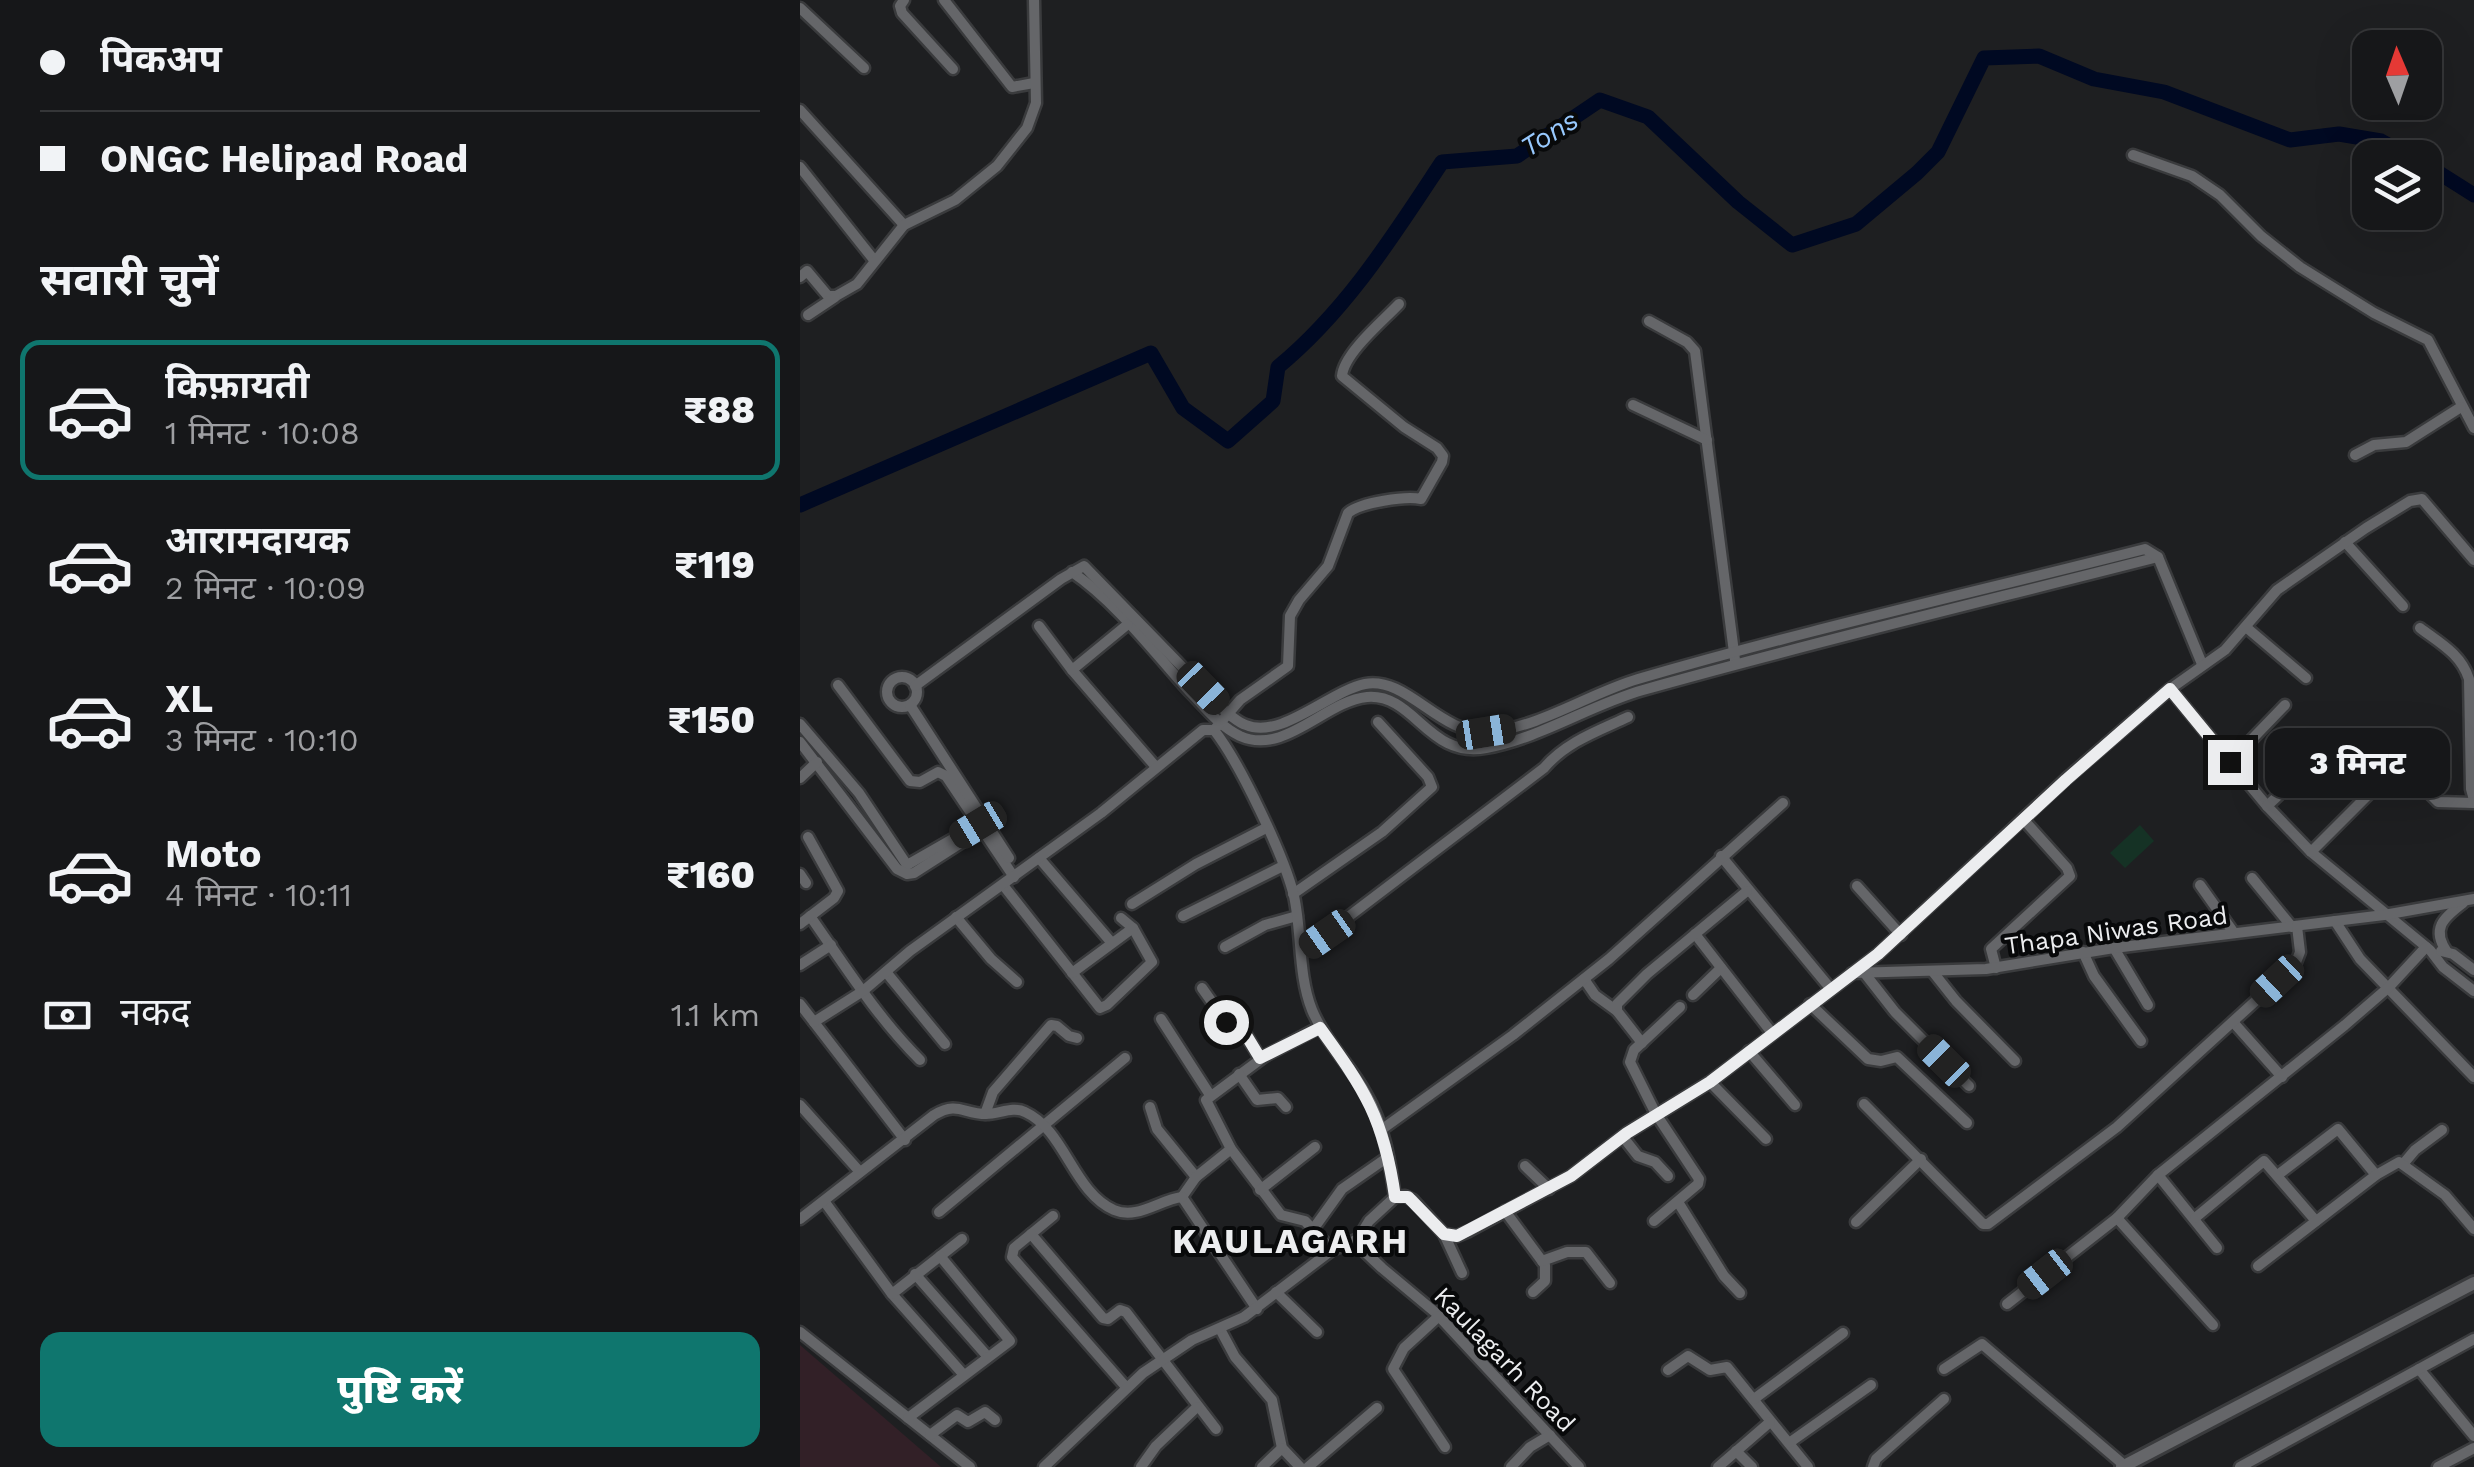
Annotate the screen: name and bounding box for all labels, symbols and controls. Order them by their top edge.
north arrow [2352,30,2442,120]
map controls [2352,30,2442,230]
text: पिकअप [100,37,222,81]
water label: Tons [1514,103,1584,164]
text: ONGC Helipad Road [100,137,468,181]
button: layers [2352,140,2442,230]
text: सवारी चुनें [40,253,218,306]
text: किफ़ायती [165,363,309,407]
icon: car [45,365,135,455]
text: ₹88 [684,388,755,432]
text: 1 मिनट · 10:08 [165,414,360,452]
text: आरामदायक [165,518,349,562]
icon: car [45,520,135,610]
text: ₹119 [674,543,755,587]
text: 2 मिनट · 10:09 [165,569,366,607]
car [1171,656,1235,720]
icon: car [45,675,135,765]
text: XL [165,677,213,721]
text: ₹150 [668,698,755,742]
car [1454,712,1518,752]
text: 3 मिनट · 10:10 [165,721,359,759]
callout: 3 मिनट [2265,727,2450,797]
route end [2208,740,2253,785]
text: 3 मिनट [2309,744,2406,782]
car [945,797,1011,853]
icon: car [45,830,135,920]
text: Moto [165,832,261,876]
text: ₹160 [666,853,755,897]
text: 4 मिनट · 10:11 [165,876,352,914]
street label: Thapa Niwas Road [2003,901,2229,960]
car [1294,905,1360,963]
car [2245,950,2309,1012]
icon: cash [40,988,95,1043]
text: नकद [120,990,190,1034]
text: 1.1 km [671,996,760,1034]
route start [1204,1000,1249,1045]
car [1912,1029,1976,1093]
district label: KAULAGARH [1172,1220,1410,1262]
car [2012,1244,2078,1304]
street label: Kaulagarh Road [1428,1281,1581,1438]
button: पुष्टि करें [40,1332,760,1447]

